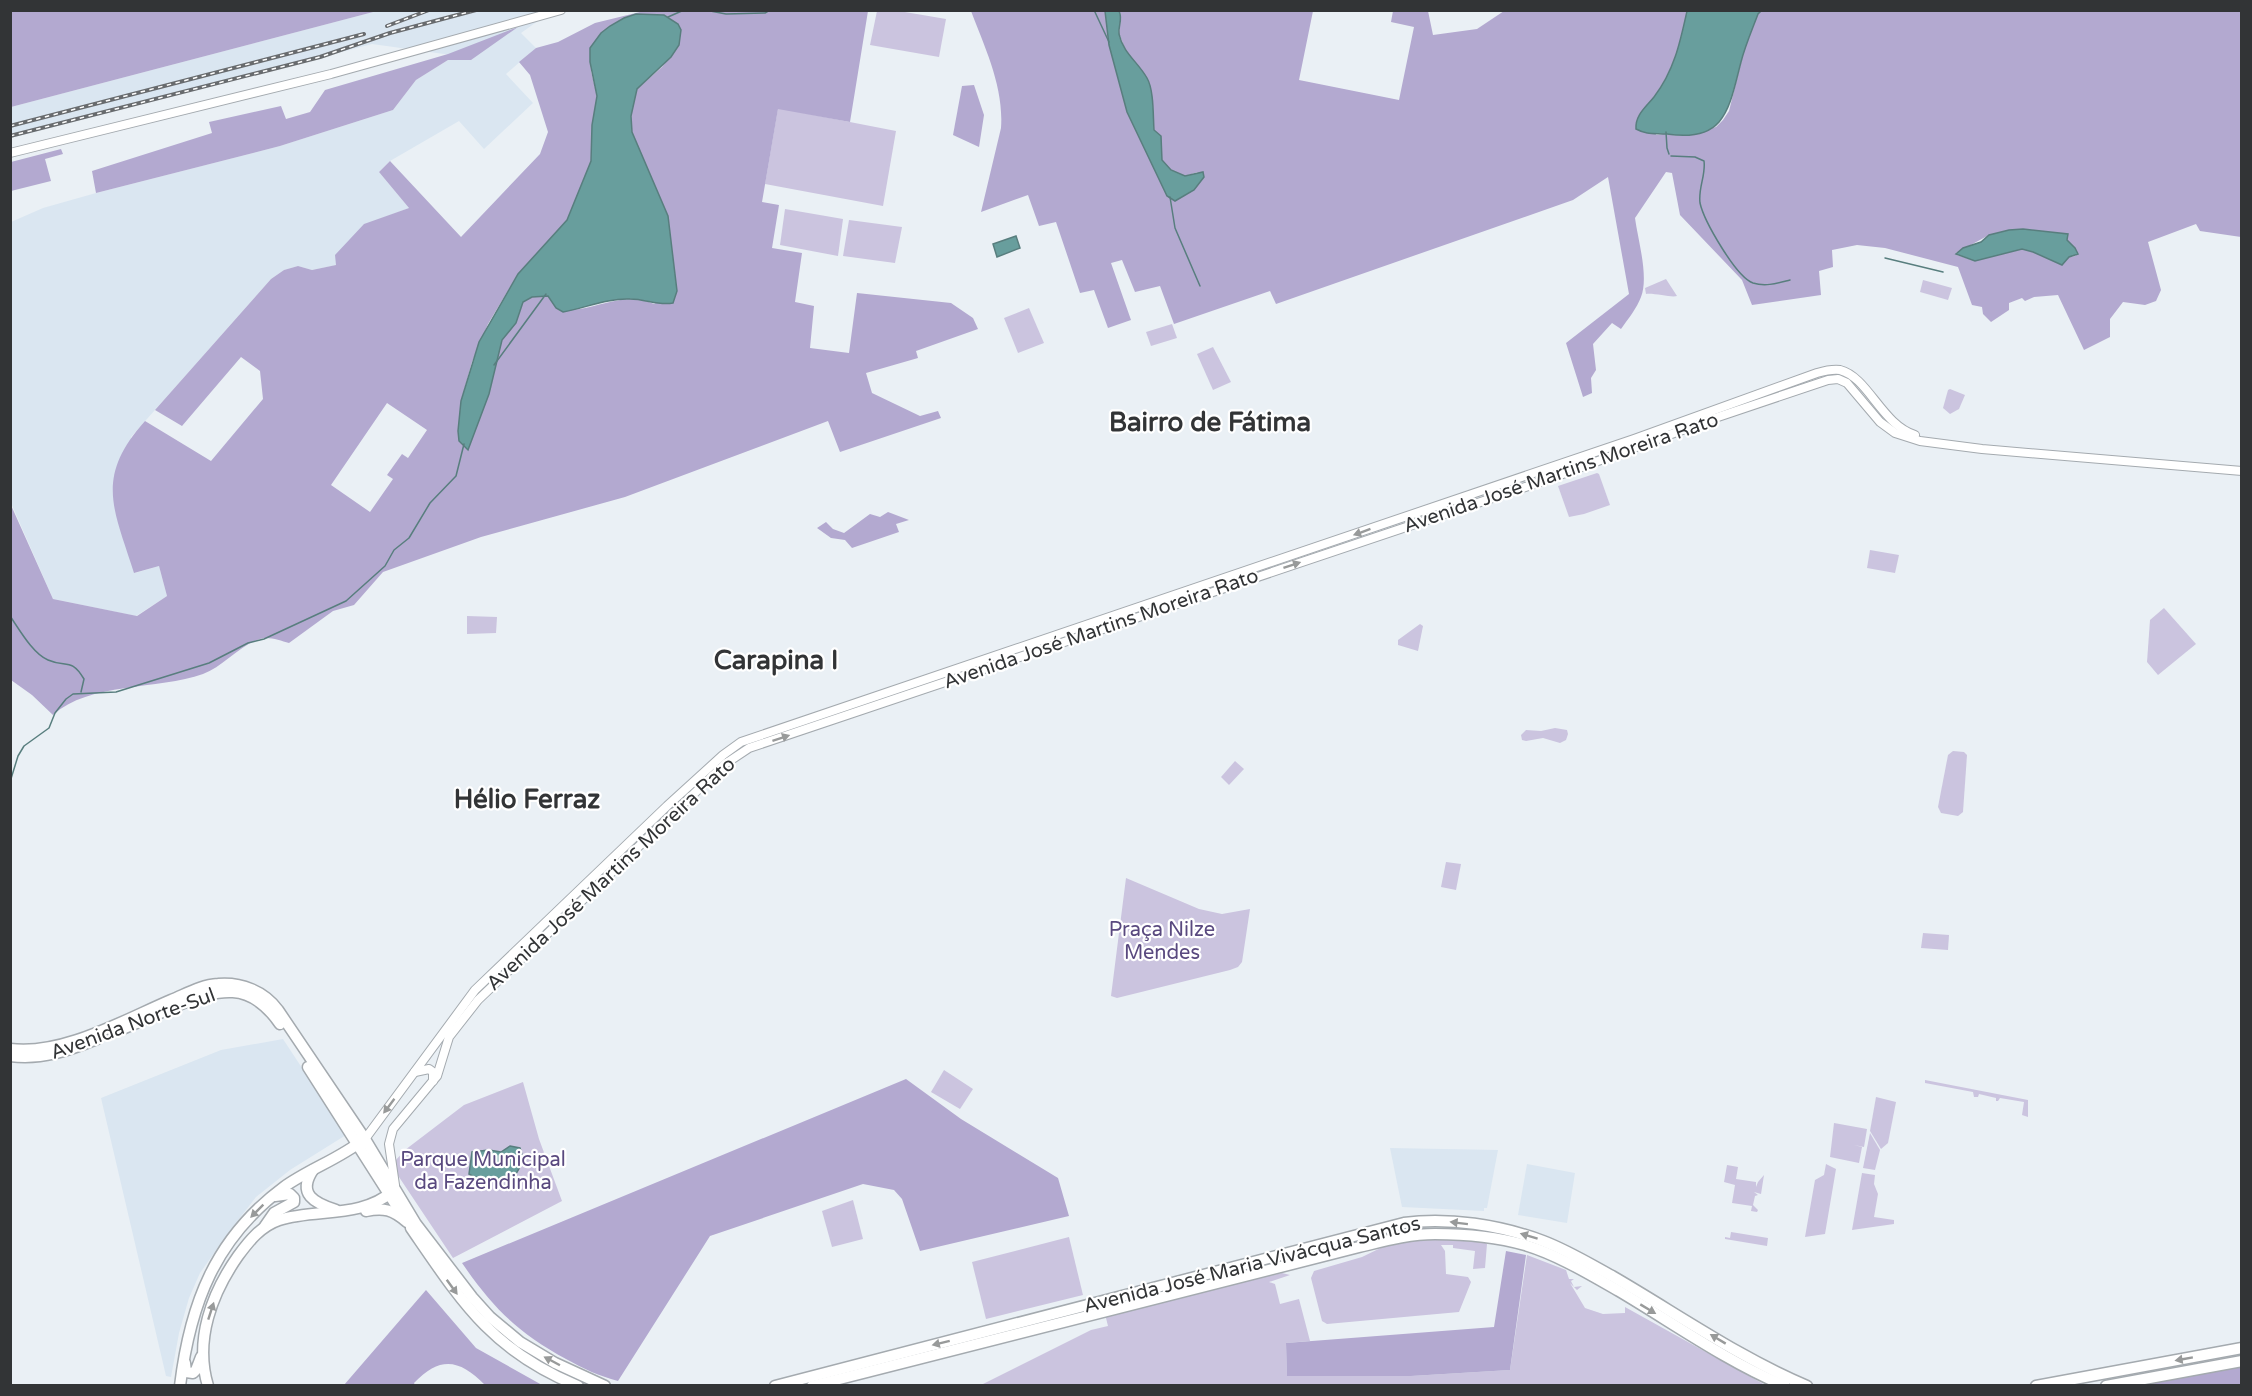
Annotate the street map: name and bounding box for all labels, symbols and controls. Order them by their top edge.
district label: Bairro de Fátima [1109,407,1311,438]
street label: Avenida José Martins Moreira Rato [1400,408,1722,538]
one-way arrow [1353,527,1371,537]
one-way arrow [1283,560,1301,570]
street label: Avenida José Martins Moreira Rato [940,564,1262,694]
district label: Carapina I [714,645,838,676]
one-way arrow [772,732,790,742]
street label: Avenida José Martins Moreira Rato [482,752,740,996]
district label: Hélio Ferraz [454,784,600,815]
park label: Praça Nilze Mendes [1109,918,1215,965]
street label: Avenida Norte-Sul [47,983,219,1065]
one-way arrow [384,1099,396,1114]
park label: Parque Municipal da Fazendinha [400,1148,566,1195]
one-way arrow [251,1204,265,1218]
street label: Avenida José Maria Vivácqua Santos [1081,1211,1423,1319]
one-way arrow [1449,1218,1468,1228]
one-way arrow [1520,1231,1538,1240]
one-way arrow [445,1280,457,1295]
one-way arrow [206,1302,216,1320]
one-way arrow [1640,1303,1656,1314]
one-way arrow [1710,1333,1726,1344]
one-way arrow [932,1339,950,1348]
one-way arrow [2174,1355,2193,1364]
one-way arrow [543,1356,560,1366]

